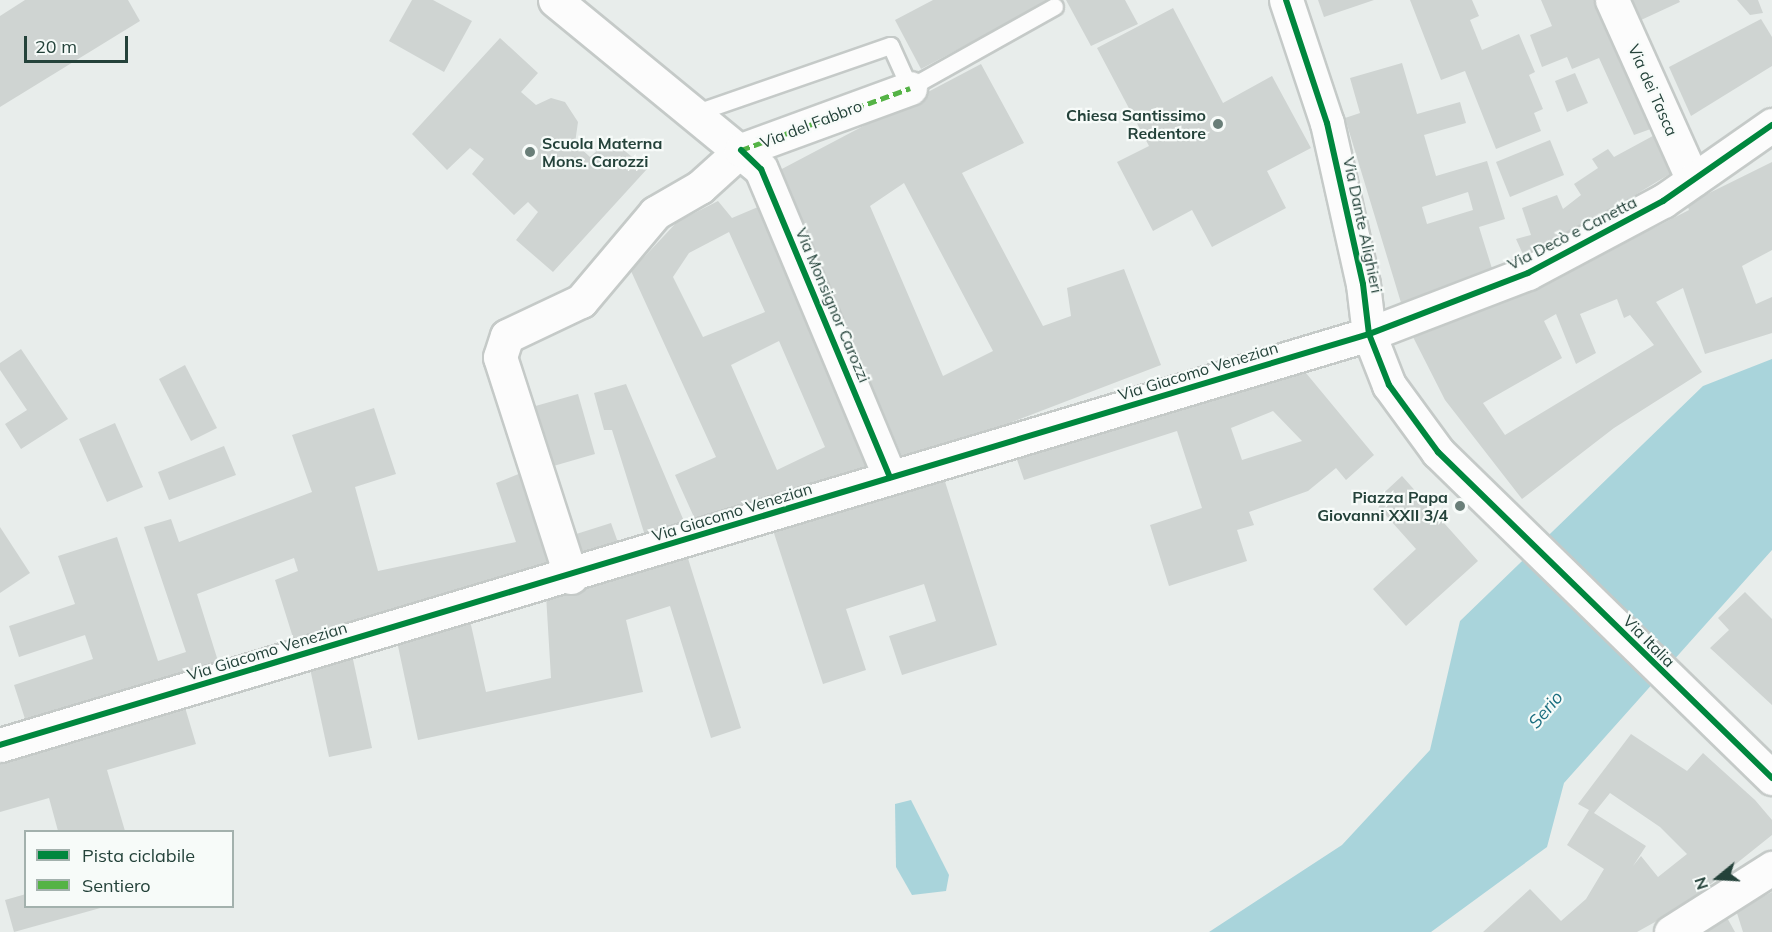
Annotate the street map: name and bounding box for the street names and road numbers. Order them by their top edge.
street label: Via dei Tasca [1624,41,1682,139]
street label: Via del Fabbro [757,96,865,152]
street label: Via Dante Alighieri [1339,155,1387,295]
street label: Via Decò e Canetta [1504,192,1640,274]
street label: Via Monsignor Carozzi [792,225,874,385]
street label: Via Giacomo Venezian [1116,338,1280,404]
street label: Via Giacomo Venezian [650,479,814,545]
street label: Via Italia [1619,611,1679,671]
street label: Via Giacomo Venezian [185,618,349,684]

